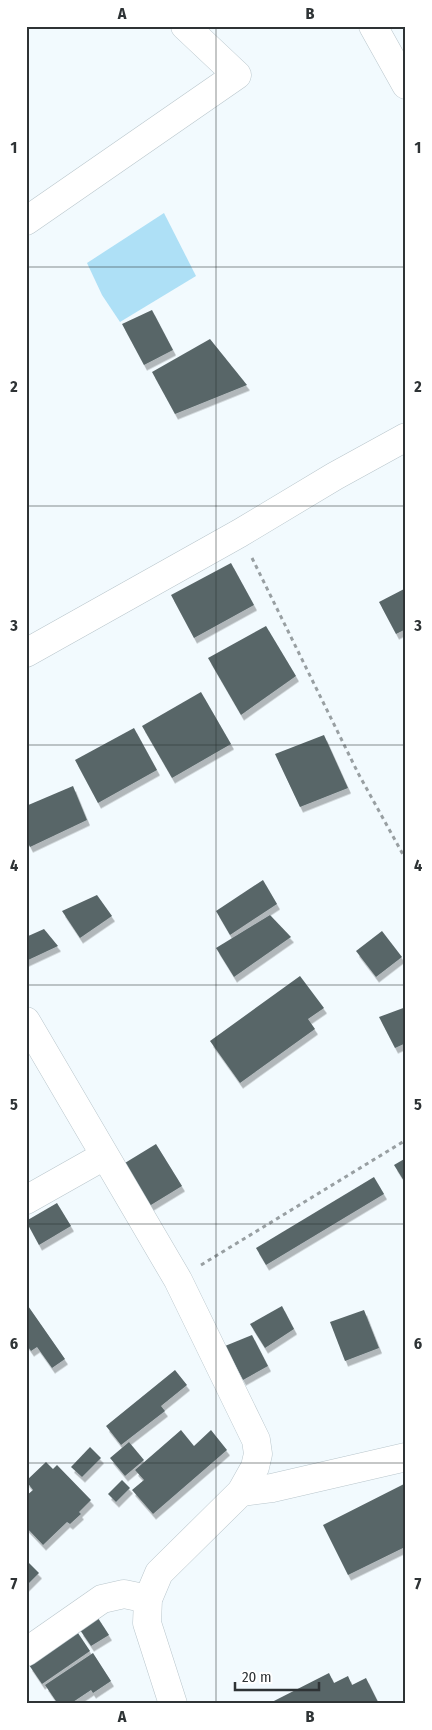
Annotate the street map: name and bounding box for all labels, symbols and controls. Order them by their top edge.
text: A [117,4,127,23]
text: B [306,4,315,23]
text: 1 [11,138,17,157]
text: 1 [415,138,421,157]
text: 2 [9,377,18,396]
text: 2 [413,377,422,396]
text: 3 [9,616,18,635]
text: 3 [413,616,422,635]
text: 4 [10,856,18,875]
text: 4 [414,856,422,875]
text: 5 [10,1095,18,1114]
text: 5 [414,1095,422,1114]
text: 6 [10,1334,18,1353]
text: 6 [414,1334,422,1353]
text: 7 [11,1574,18,1593]
text: 7 [415,1574,422,1593]
scale bar [235,1660,318,1692]
text: 20 m [242,1668,272,1686]
text: A [117,1707,127,1726]
text: B [306,1707,315,1726]

